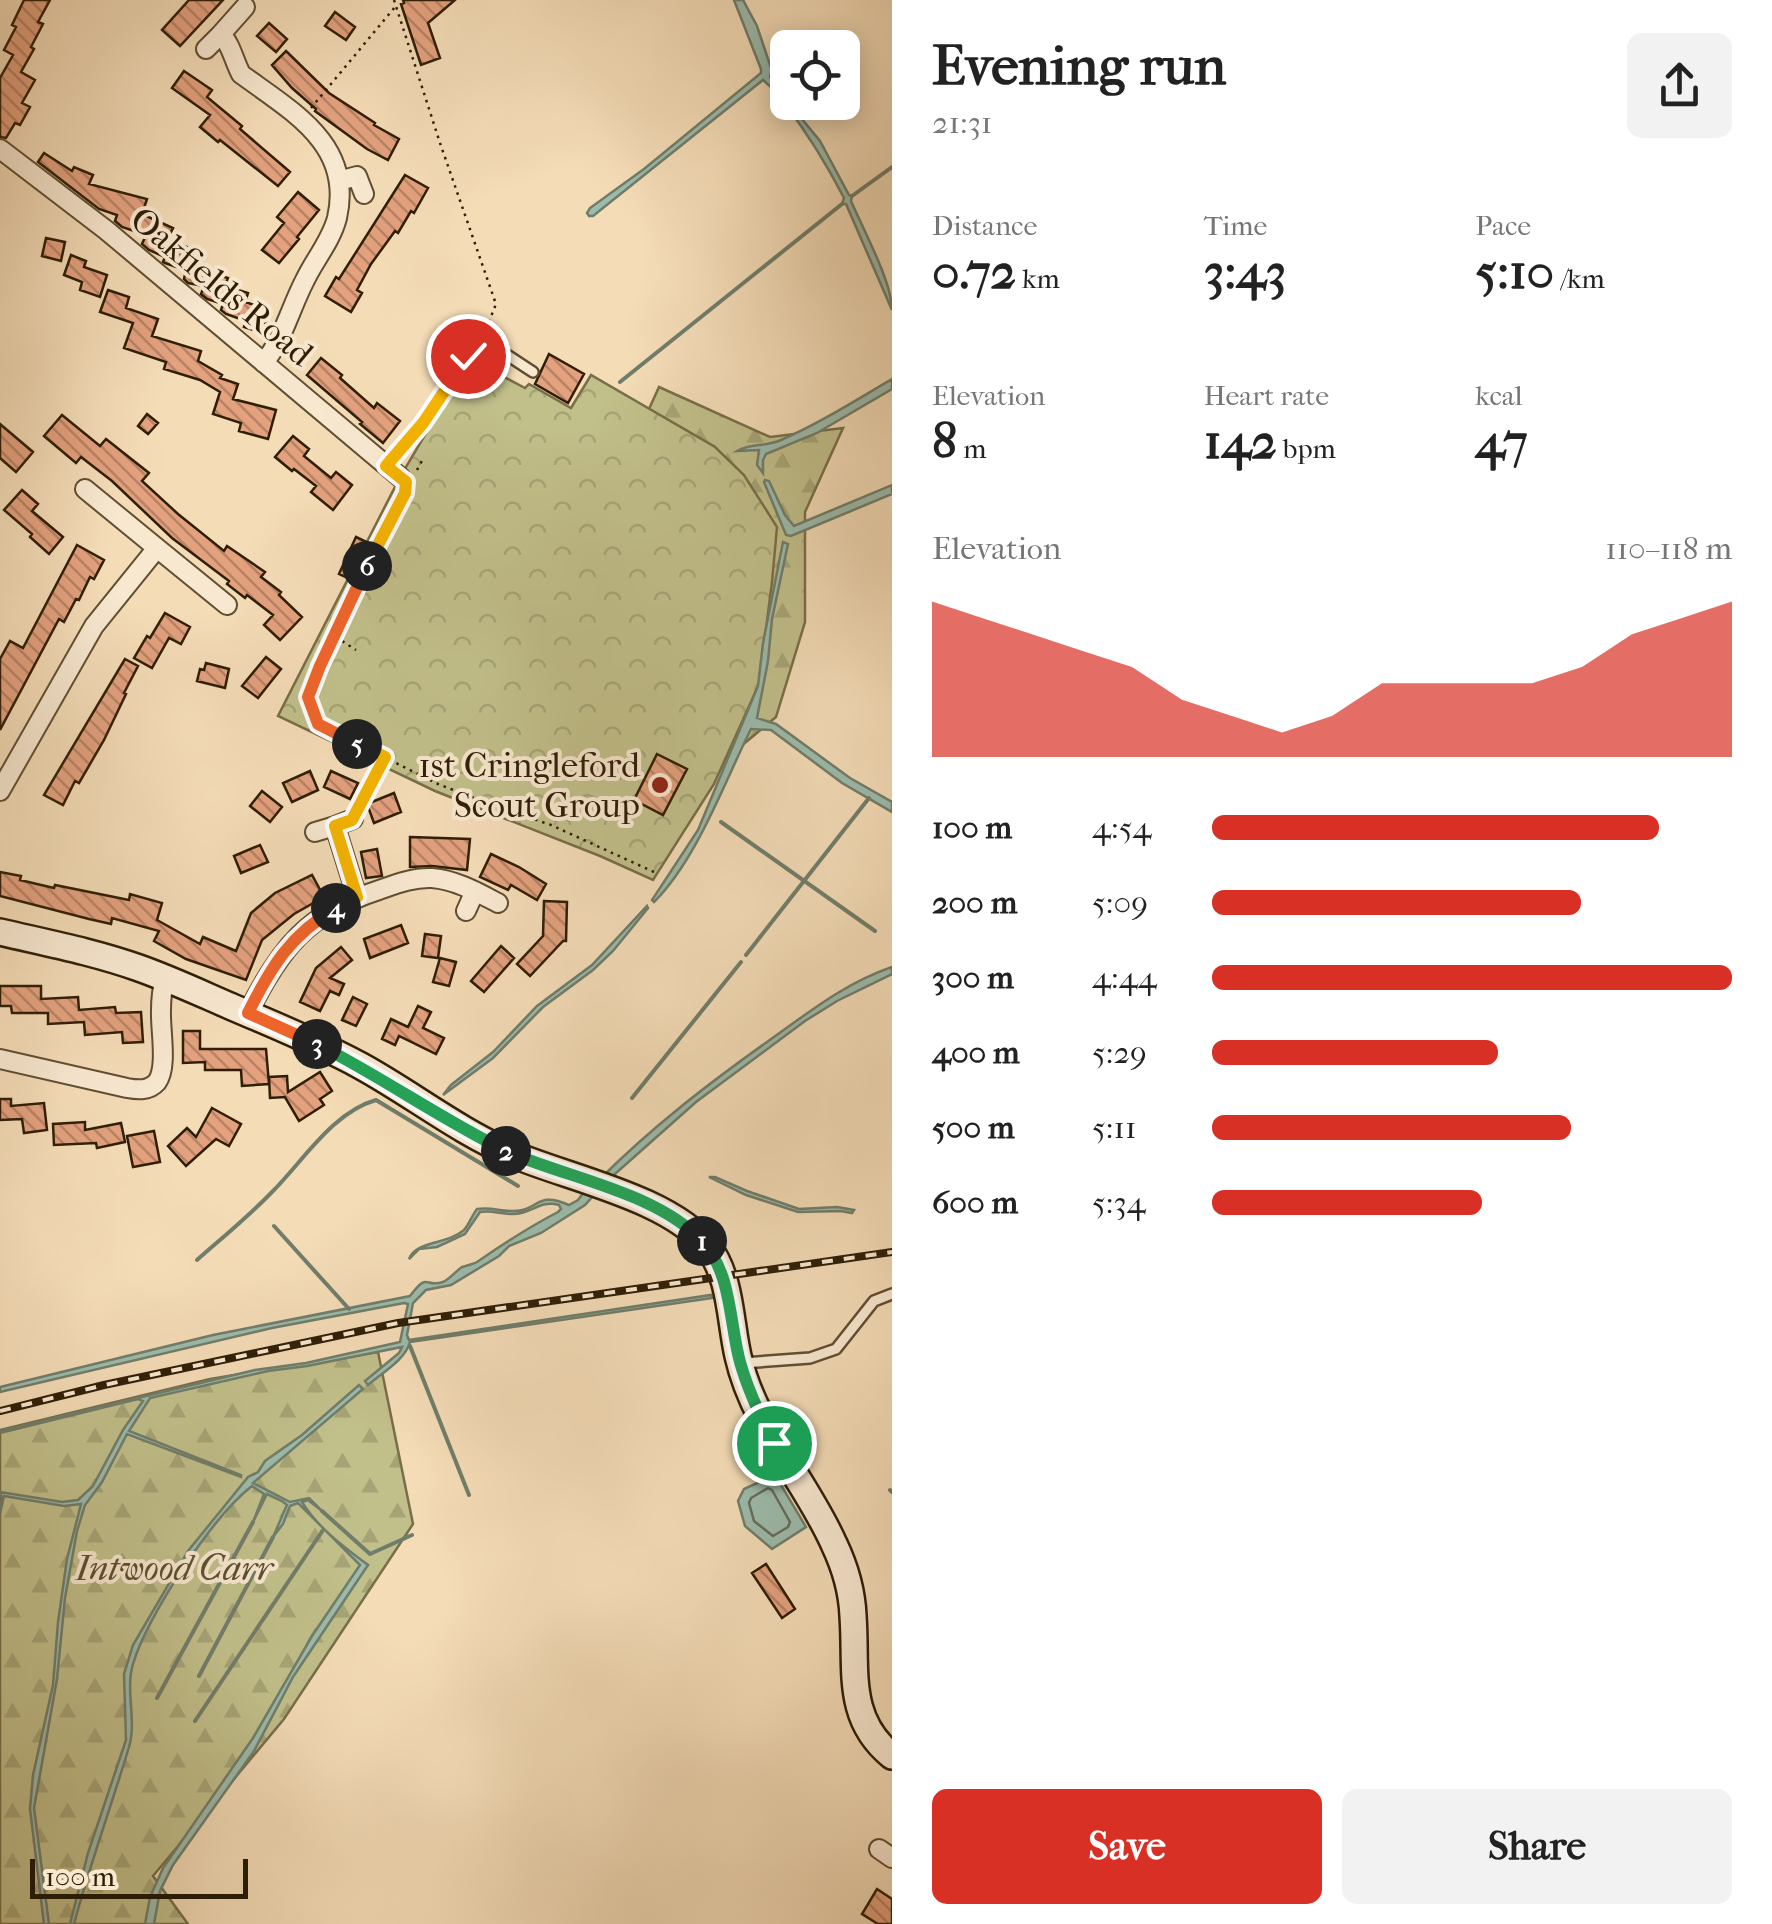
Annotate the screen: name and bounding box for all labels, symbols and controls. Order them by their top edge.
map controls [770,30,860,120]
button: locate [770,30,860,120]
button: share [1627,33,1732,138]
text: Evening run [932,34,1226,98]
text: 21:31 [932,104,992,141]
street label: Oakfields Road [122,198,322,375]
text: Distance [932,209,1037,242]
text: Time [1204,209,1267,242]
text: Pace [1475,209,1531,242]
text: 0.72 [932,242,1016,301]
text: 3:43 [1204,242,1286,301]
text: 5:10 [1475,242,1554,301]
text: km [1016,262,1060,295]
text: /km [1554,262,1605,295]
pin [426,314,511,399]
icon: check [441,329,496,384]
text: Elevation [932,379,1045,412]
text: Heart rate [1204,379,1329,412]
text: kcal [1475,379,1522,412]
text: 8 [932,412,957,471]
text: 142 [1204,412,1277,471]
text: 47 [1475,412,1528,471]
text: m [957,432,986,465]
text: bpm [1277,432,1336,465]
text: Elevation [932,530,1061,567]
text: 110–118 m [1605,530,1732,567]
pin: 6 [342,541,392,591]
text: 6 [359,549,375,582]
pin: 5 [332,719,382,769]
text: 5 [351,727,363,760]
place label: 1st Cringleford Scout Group [418,745,641,826]
marker: 1st Cringleford Scout Group [649,774,671,796]
text: 100 m [932,809,1012,846]
text: 4:54 [1092,809,1151,846]
pin: 4 [311,883,361,933]
text: 200 m [932,884,1017,921]
text: 5:09 [1092,884,1148,921]
text: 4 [328,891,344,924]
text: 300 m [932,959,1014,996]
text: 4:44 [1092,959,1157,996]
pin: 3 [292,1019,342,1069]
text: 3 [311,1027,323,1060]
text: 400 m [932,1034,1020,1071]
text: 5:29 [1092,1034,1147,1071]
text: 500 m [932,1109,1015,1146]
text: 5:11 [1092,1109,1136,1146]
pin: 2 [481,1126,531,1176]
text: 2 [499,1134,513,1167]
text: 600 m [932,1184,1018,1221]
text: 5:34 [1092,1184,1146,1221]
pin: 1 [677,1216,727,1266]
text: 1 [697,1224,707,1257]
pin [732,1401,817,1486]
icon: arrive [747,1416,802,1471]
park label: Intwood Carr [74,1548,275,1589]
button: Save [932,1789,1322,1904]
button: Share [1342,1789,1732,1904]
scale bar [30,1854,248,1898]
text: 100 m [45,1860,115,1893]

